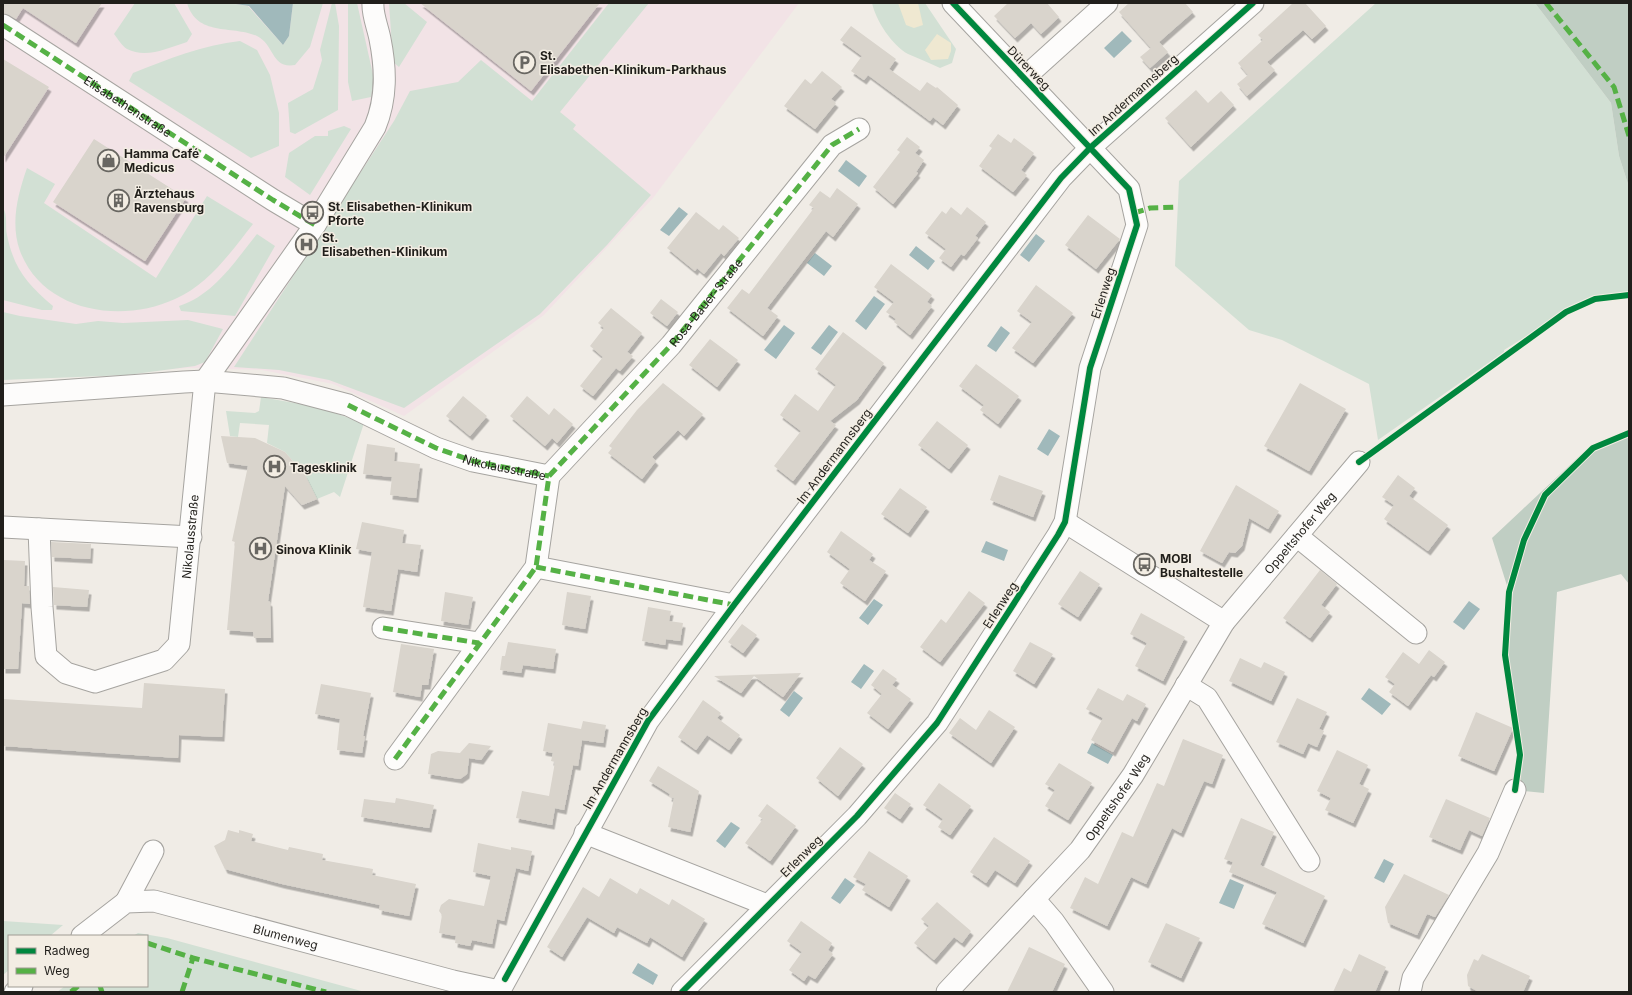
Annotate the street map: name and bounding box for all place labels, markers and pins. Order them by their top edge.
place label: St. Elisabethen-Klinikum-Parkhaus [540,48,727,77]
parking icon: St. Elisabethen-Klinikum-Parkhaus [511,49,537,75]
place label: Hamma Café Medicus [124,146,199,175]
shop icon: Hamma Café Medicus [95,147,121,173]
place label: Ärztehaus Ravensburg [134,186,204,215]
building icon: Ärztehaus Ravensburg [106,187,132,213]
place label: St. Elisabethen-Klinikum Pforte [328,199,472,228]
bus stop icon: St. Elisabethen-Klinikum Pforte [299,200,325,226]
place label: St. Elisabethen-Klinikum [322,230,448,259]
hospital icon: St. Elisabethen-Klinikum [294,231,320,257]
hospital icon: Tagesklinik [262,454,288,480]
place label: Tagesklinik [290,460,357,475]
hospital icon: Sinova Klinik [247,536,273,562]
place label: Sinova Klinik [276,542,351,557]
place label: MOBI Bushaltestelle [1160,551,1243,580]
bus stop icon: MOBI Bushaltestelle [1132,552,1158,578]

